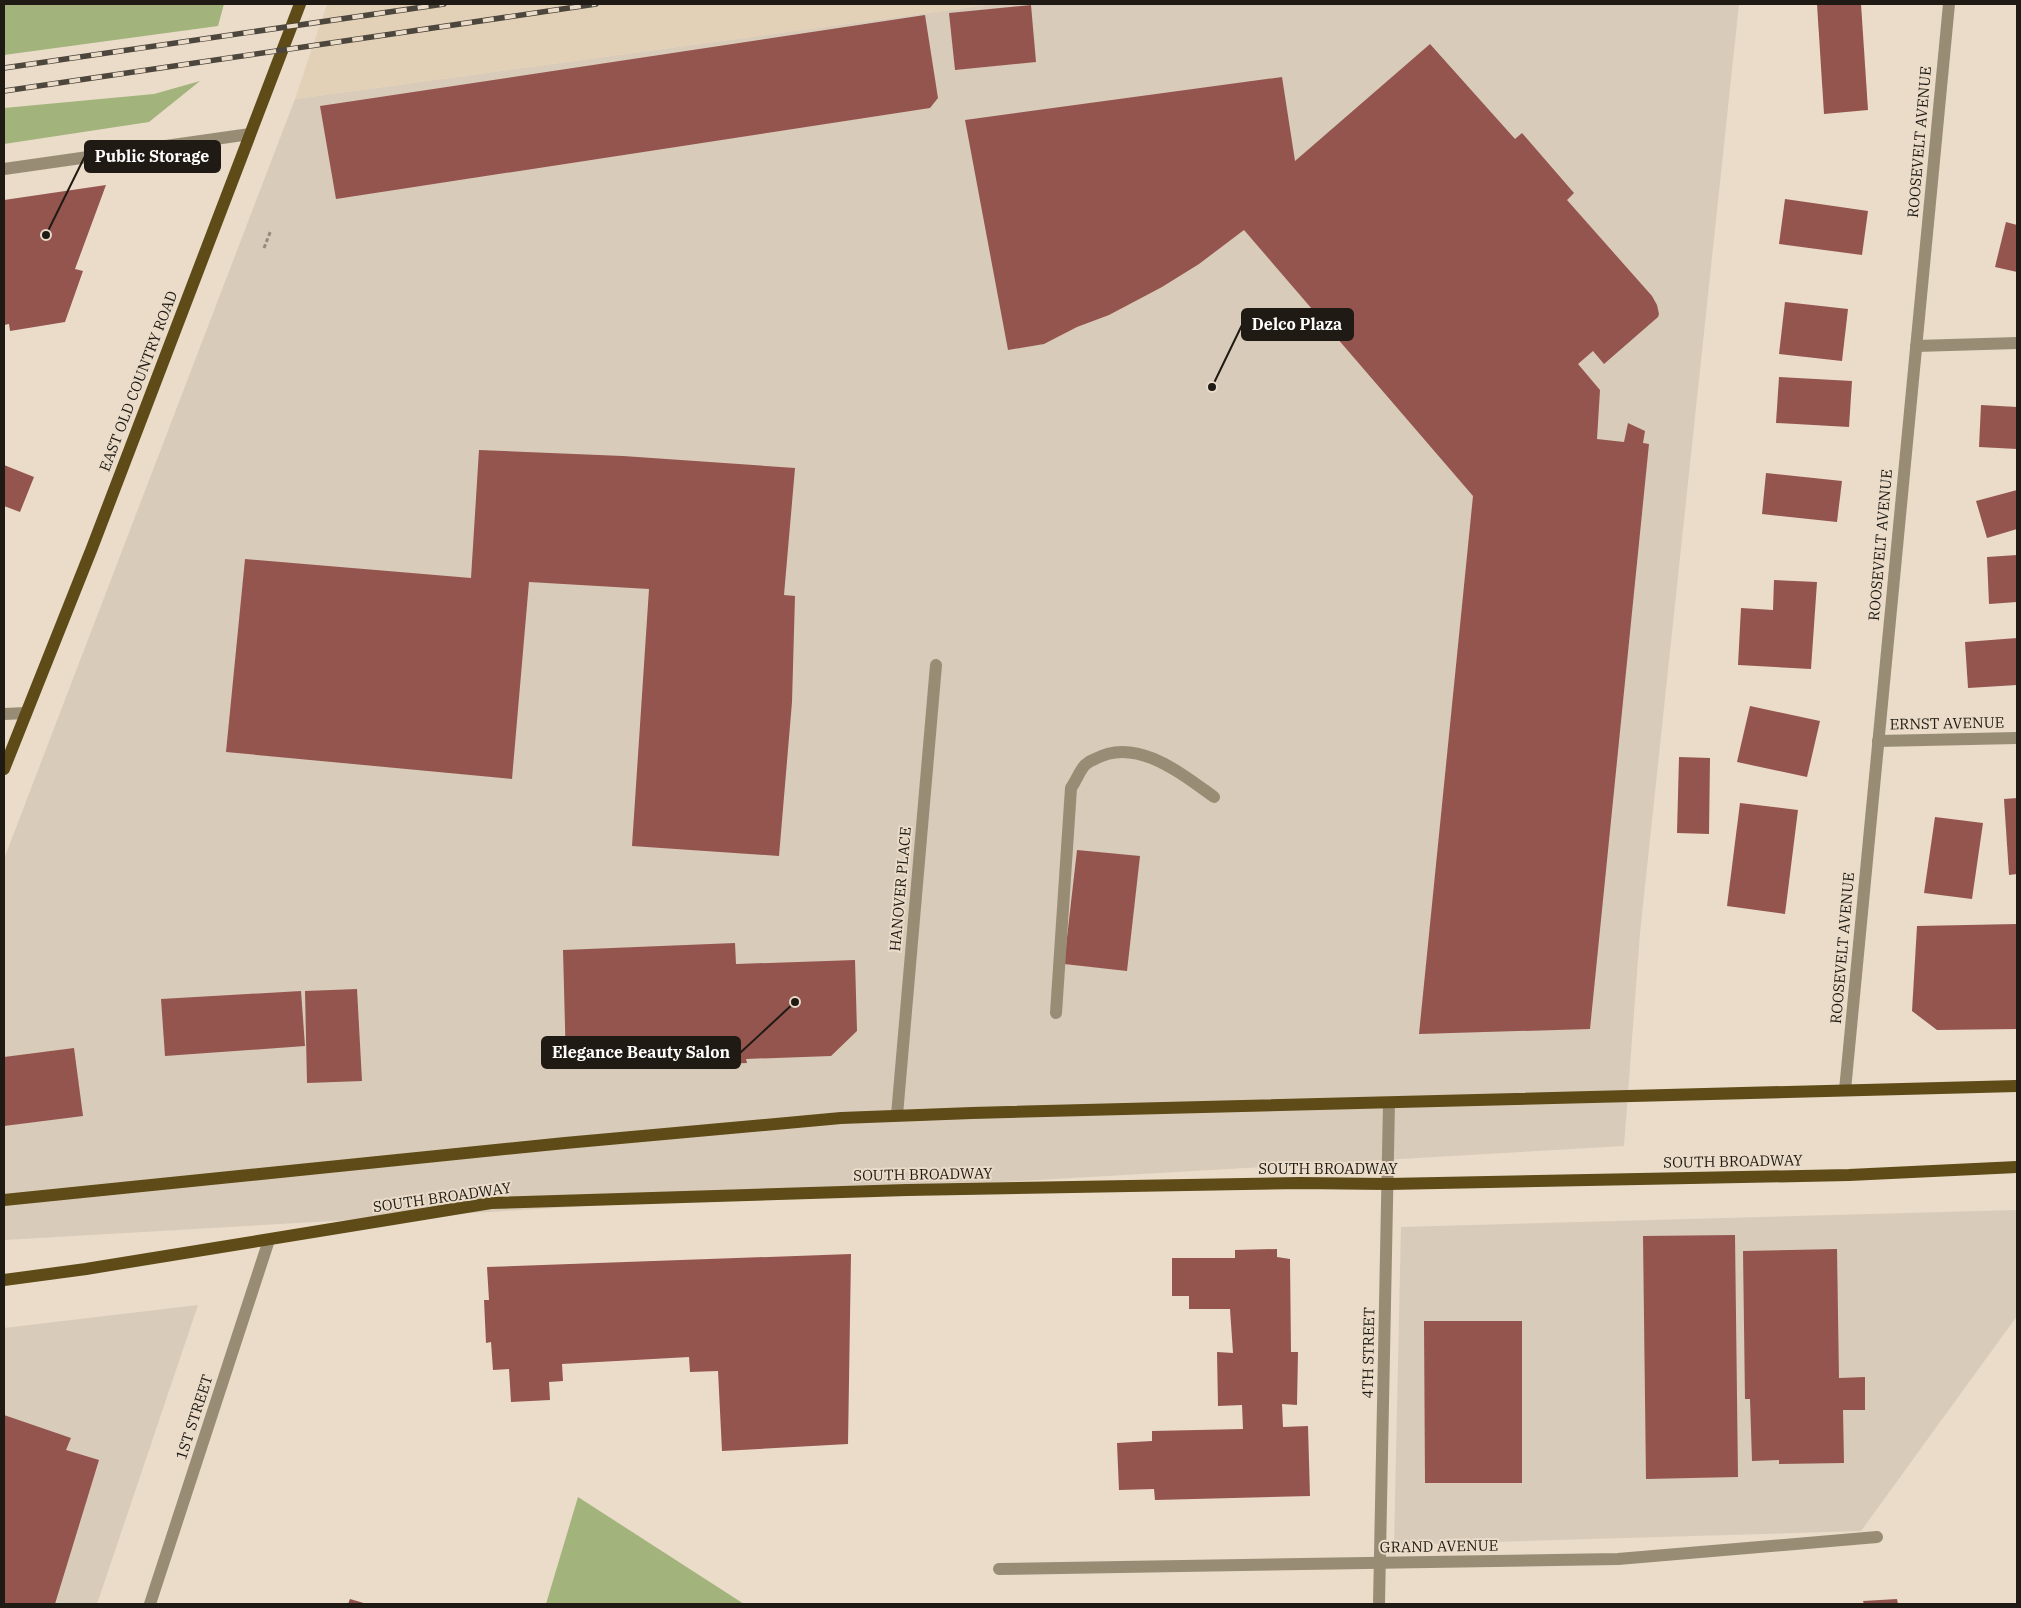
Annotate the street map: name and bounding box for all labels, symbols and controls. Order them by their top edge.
street label: ROOSEVELT AVENUE [1903,65,1935,219]
callout: Public Storage [85,141,220,172]
text: Public Storage [95,146,209,166]
street label: EAST OLD COUNTRY ROAD [95,288,181,474]
callout: Delco Plaza [1242,309,1353,340]
text: Delco Plaza [1252,314,1342,334]
street label: ROOSEVELT AVENUE [1864,468,1896,622]
street label: ERNST AVENUE [1889,713,2005,733]
street label: HANOVER PLACE [885,826,915,952]
street label: ROOSEVELT AVENUE [1826,871,1858,1025]
callout: Elegance Beauty Salon [542,1037,740,1068]
text: Elegance Beauty Salon [552,1042,730,1062]
street label: SOUTH BROADWAY [1663,1150,1803,1172]
street label: SOUTH BROADWAY [1258,1159,1398,1178]
street label: SOUTH BROADWAY [853,1163,993,1185]
street label: SOUTH BROADWAY [372,1178,513,1216]
street label: 4TH STREET [1358,1307,1378,1399]
street label: 1ST STREET [171,1372,217,1462]
street label: GRAND AVENUE [1380,1535,1498,1557]

